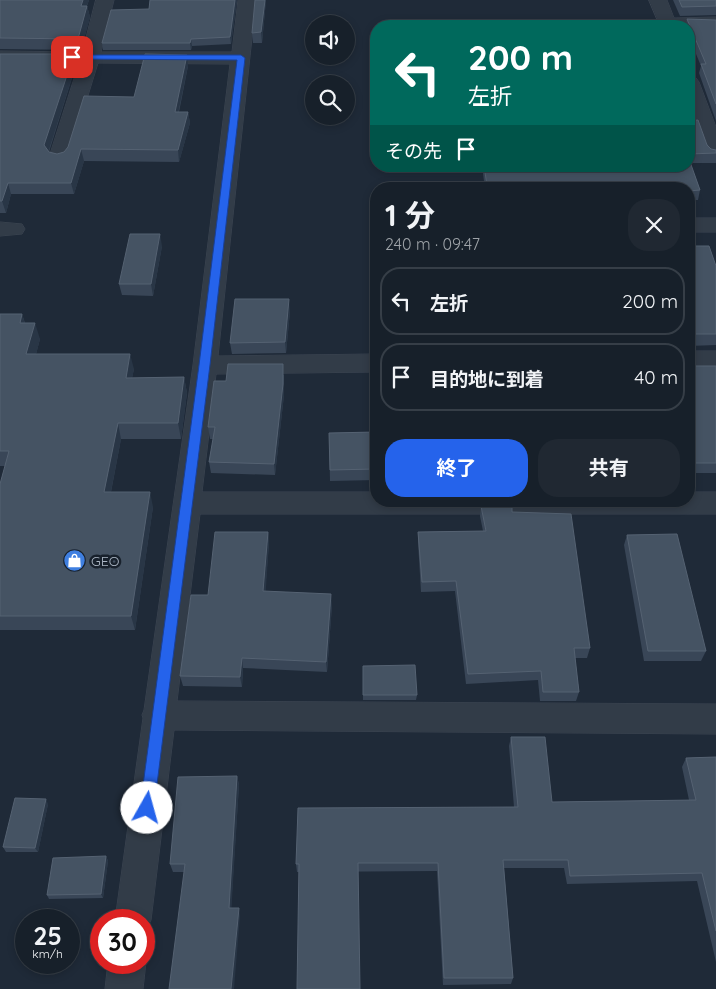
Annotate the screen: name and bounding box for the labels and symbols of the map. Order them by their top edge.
pin [51,36,93,78]
shop icon: GEO [63,549,87,573]
place label: GEO [91,552,120,570]
position arrow [120,781,172,833]
speed limit sign: 30 [90,909,155,974]

